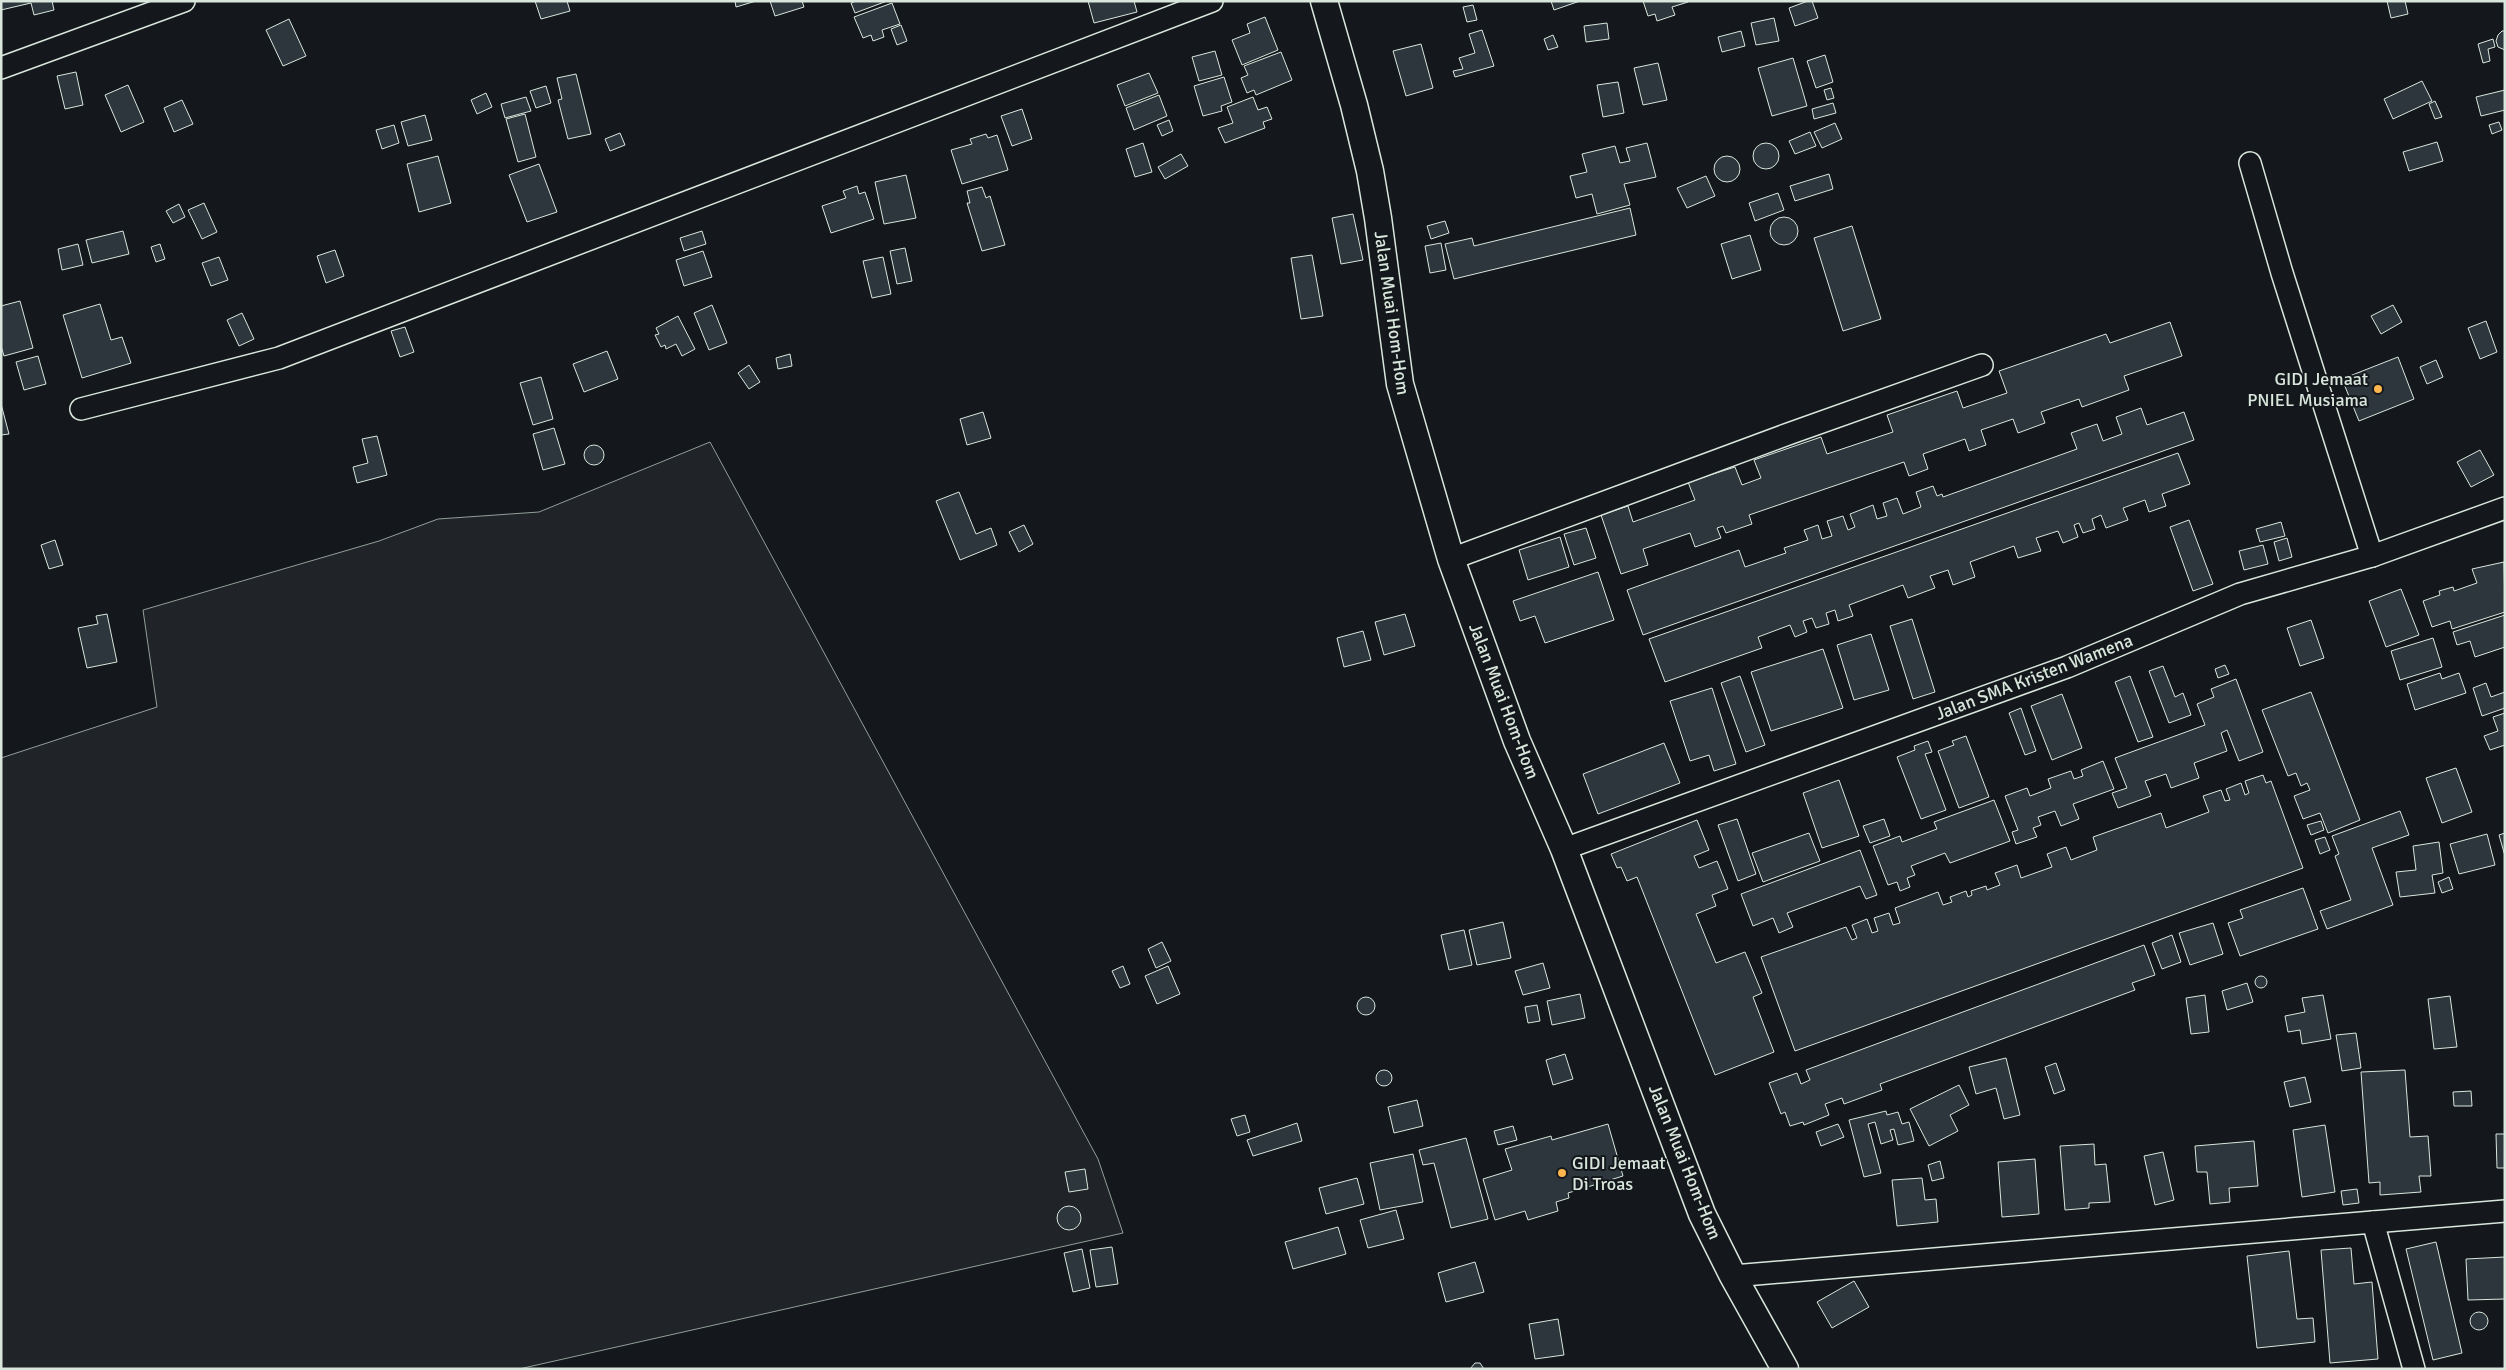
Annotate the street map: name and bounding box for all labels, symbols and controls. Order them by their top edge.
street label: Jalan Muai Hom-Hom [1370,230,1414,396]
place label: GIDI Jemaat PNIEL Musiama [2247,368,2368,411]
marker: GIDI Jemaat PNIEL Musiama [2372,383,2384,395]
street label: Jalan Muai Hom-Hom [1464,620,1544,782]
street label: Jalan SMA Kristen Wamena [1932,629,2136,725]
street label: Jalan Muai Hom-Hom [1644,1081,1726,1243]
place label: GIDI Jemaat Di Troas [1572,1152,1666,1195]
marker: GIDI Jemaat Di Troas [1556,1167,1568,1179]

